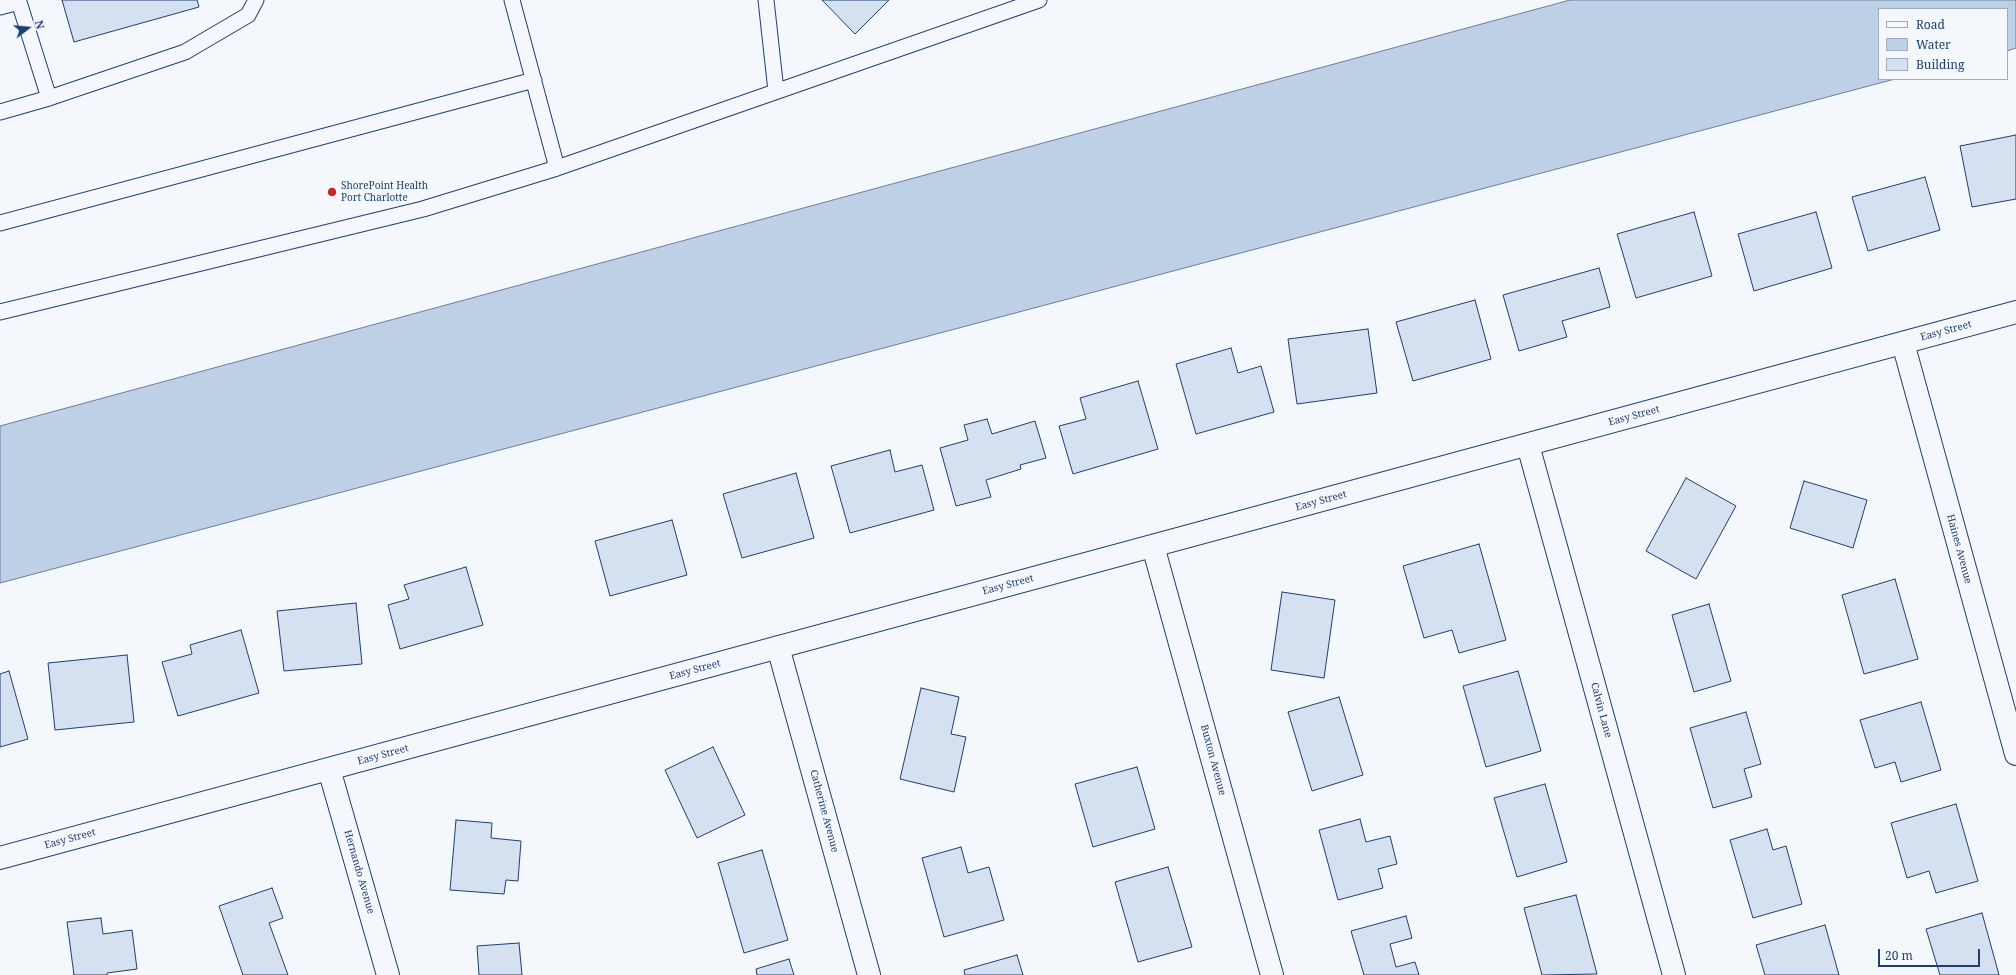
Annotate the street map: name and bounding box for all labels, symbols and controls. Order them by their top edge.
north arrow [8,8,48,48]
legend [1878,8,2008,80]
text: Road [1916,16,1945,33]
text: N [32,18,48,31]
text: Water [1916,36,1951,53]
text: Building [1916,56,1964,73]
place label: ShorePoint Health Port Charlotte [341,180,428,204]
marker: ShorePoint Health Port Charlotte [326,186,338,198]
street label: Easy Street [1919,318,1973,344]
street label: Easy Street [1607,403,1661,429]
street label: Easy Street [1294,488,1348,514]
street label: Haines Avenue [1944,513,1974,585]
street label: Easy Street [981,572,1035,598]
street label: Easy Street [668,657,722,683]
street label: Calvin Lane [1588,681,1614,739]
street label: Buxton Avenue [1198,723,1228,797]
street label: Easy Street [356,742,410,768]
street label: Catherine Avenue [807,768,841,854]
street label: Easy Street [43,826,97,852]
street label: Hernando Avenue [341,829,377,915]
scale bar [1880,941,1982,967]
text: 20 m [1885,947,1913,964]

